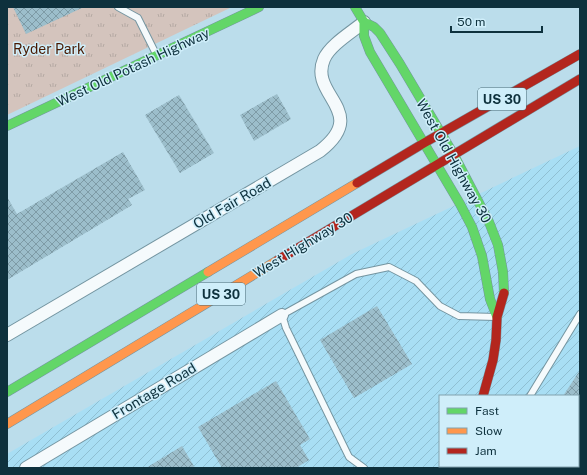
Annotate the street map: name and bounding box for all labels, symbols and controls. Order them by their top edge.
scale bar [451,8,542,34]
text: 50 m [457,15,485,29]
street label: West Old Potash Highway [54,24,212,109]
park label: Ryder Park [13,41,85,57]
road number: US 30 [478,88,526,110]
street label: West Old Highway 30 [413,96,495,226]
street label: Old Fair Road [190,174,274,232]
street label: West Highway 30 [250,209,356,281]
road number: US 30 [197,283,245,305]
street label: Frontage Road [109,360,199,422]
legend [439,395,579,467]
text: Fast [475,404,500,418]
text: Slow [475,424,503,438]
text: Jam [475,444,497,458]

